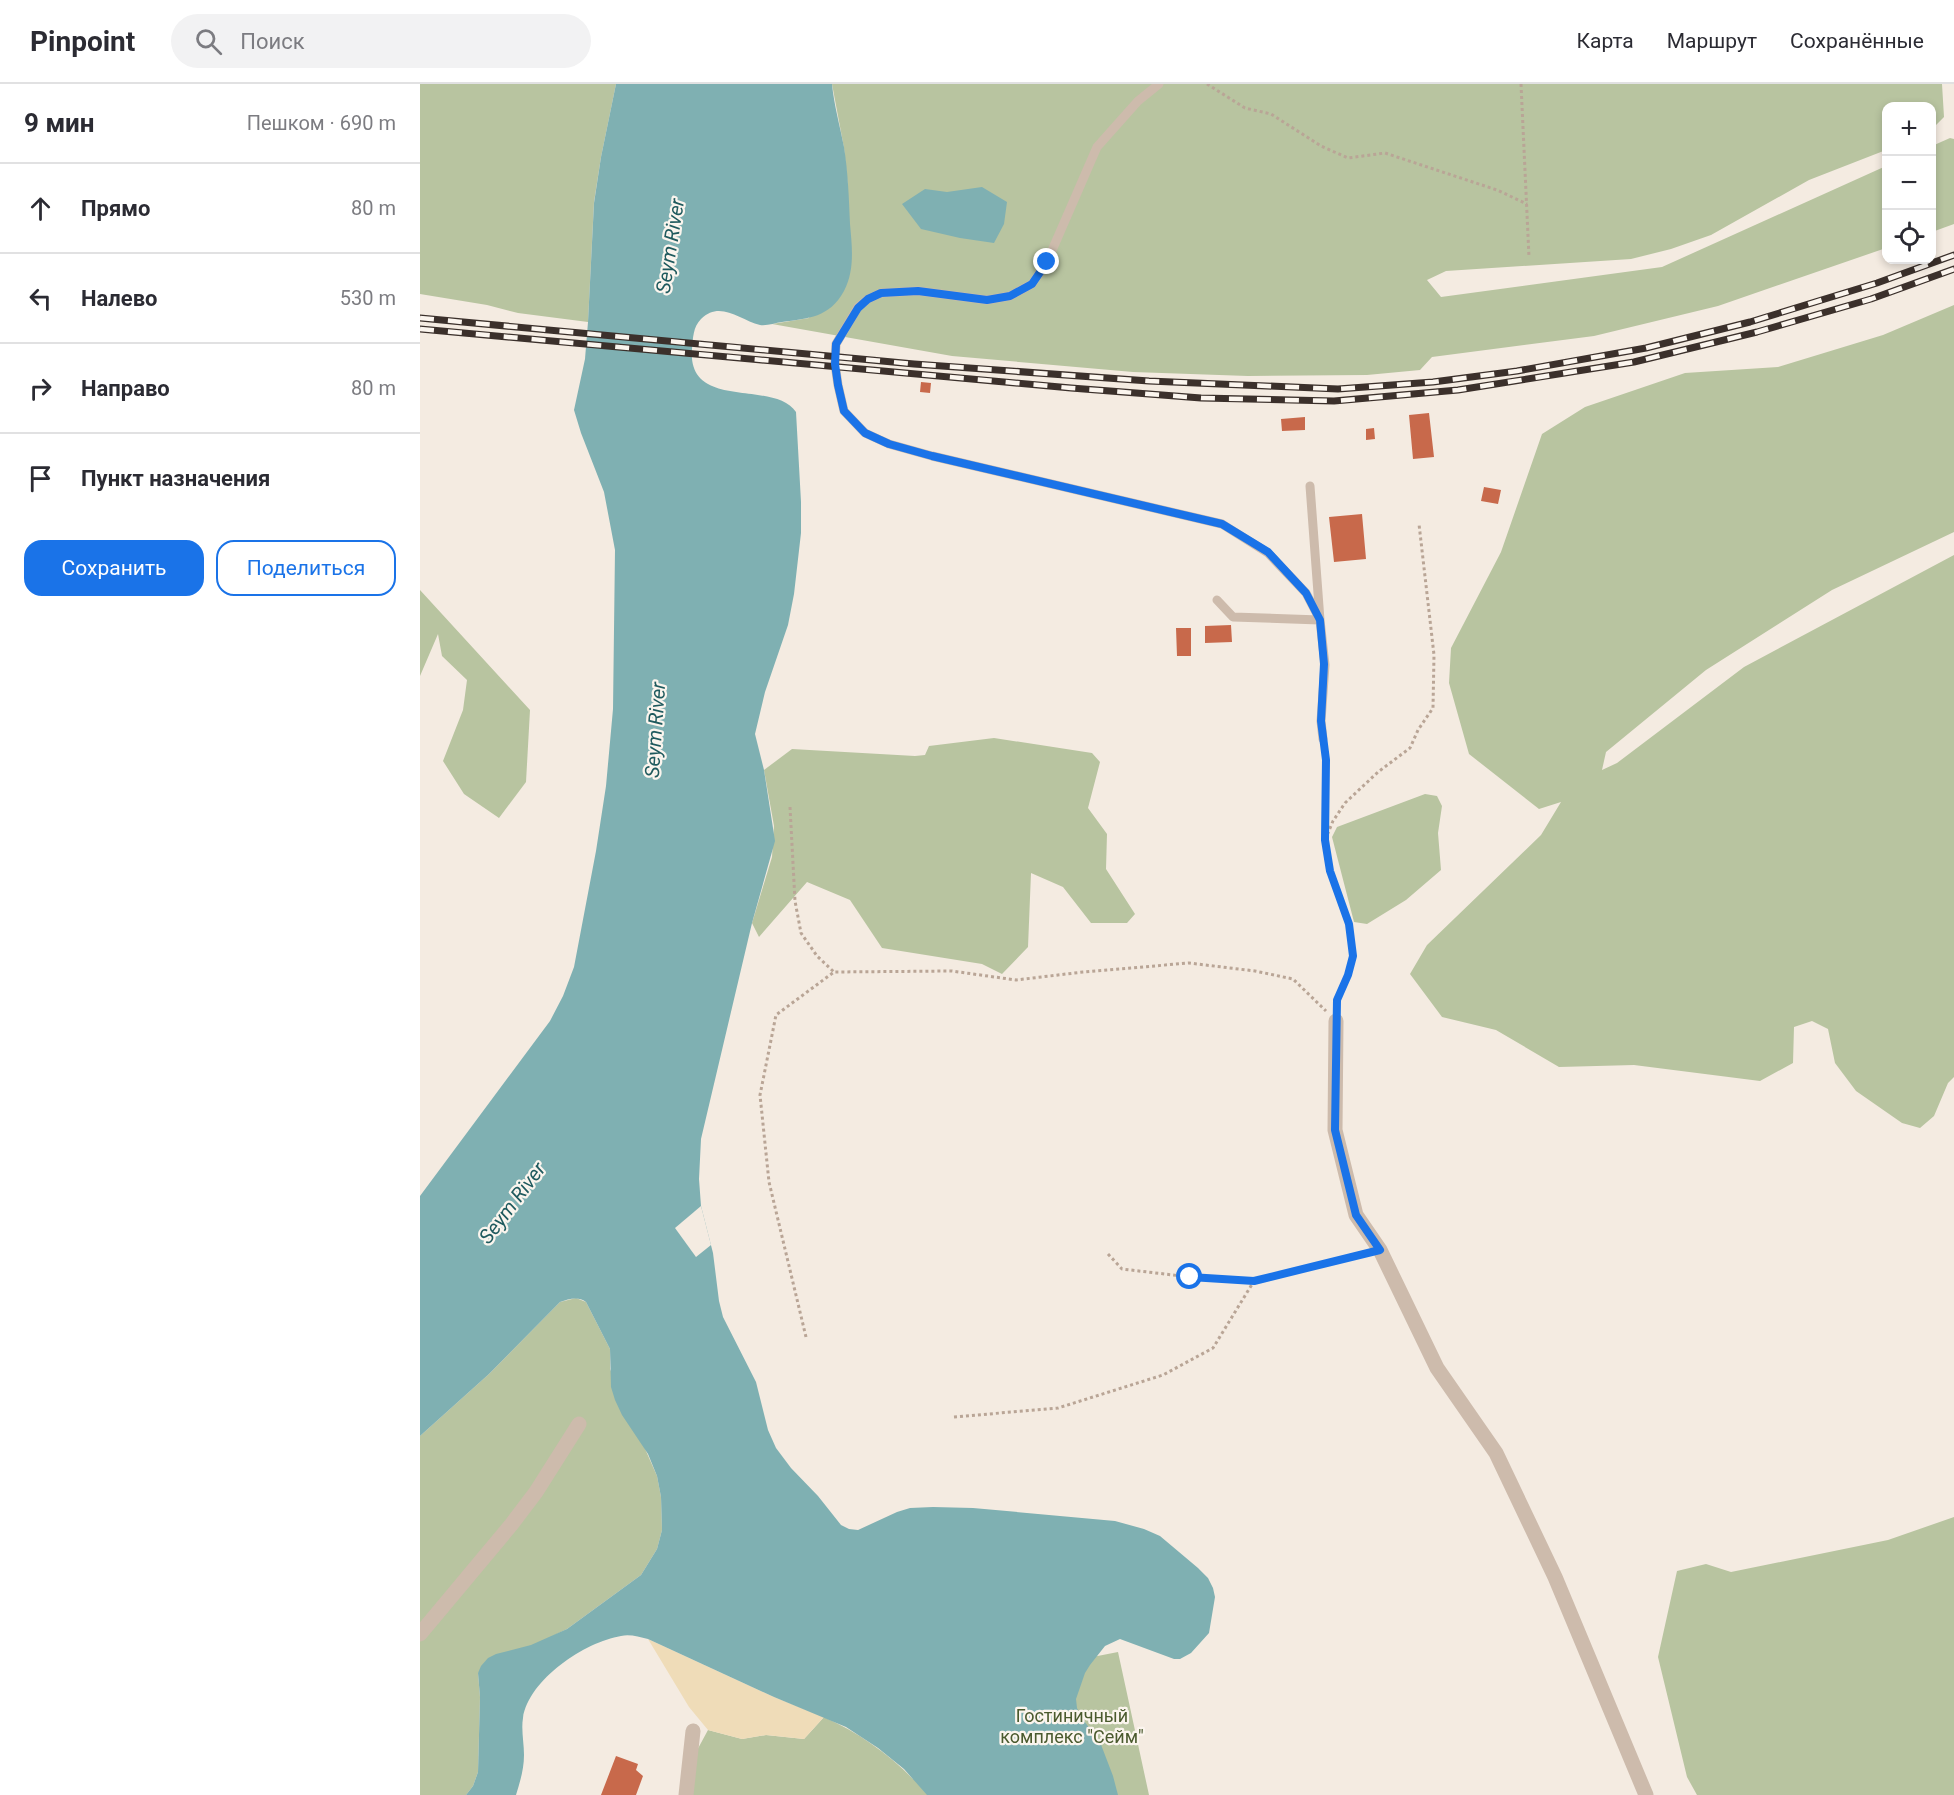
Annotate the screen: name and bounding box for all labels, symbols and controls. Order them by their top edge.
search box [171,14,591,68]
text: Pinpoint [30,25,135,58]
icon: search [192,25,225,58]
text: Поиск [240,29,305,54]
text: Карта [1577,29,1634,53]
text: Маршрут [1667,29,1757,53]
text: Сохранённые [1790,29,1924,53]
map controls [1882,102,1936,264]
button: + [1882,102,1936,156]
text: 9 мин [24,108,95,138]
text: Пешком · 690 m [247,111,396,135]
button: − [1882,156,1936,210]
icon: ahead [24,192,57,225]
text: Прямо [81,196,150,221]
text: 80 m [351,196,396,220]
water label: Seym River [651,196,690,295]
button: locate [1882,210,1936,264]
route end [1033,248,1059,274]
icon: left [24,282,57,315]
text: Налево [81,286,158,311]
text: 530 m [340,286,396,310]
icon: right [24,372,57,405]
text: Направо [81,376,170,401]
text: 80 m [351,376,396,400]
icon: arrive [24,462,57,495]
text: Пункт назначения [81,466,270,491]
button: Сохранить [24,540,204,596]
button: Поделиться [216,540,396,596]
water label: Seym River [640,680,670,779]
water label: Seym River [474,1156,551,1248]
route start [1176,1263,1202,1289]
park label: Гостиничный комплекс "Сейм" [1000,1705,1144,1747]

